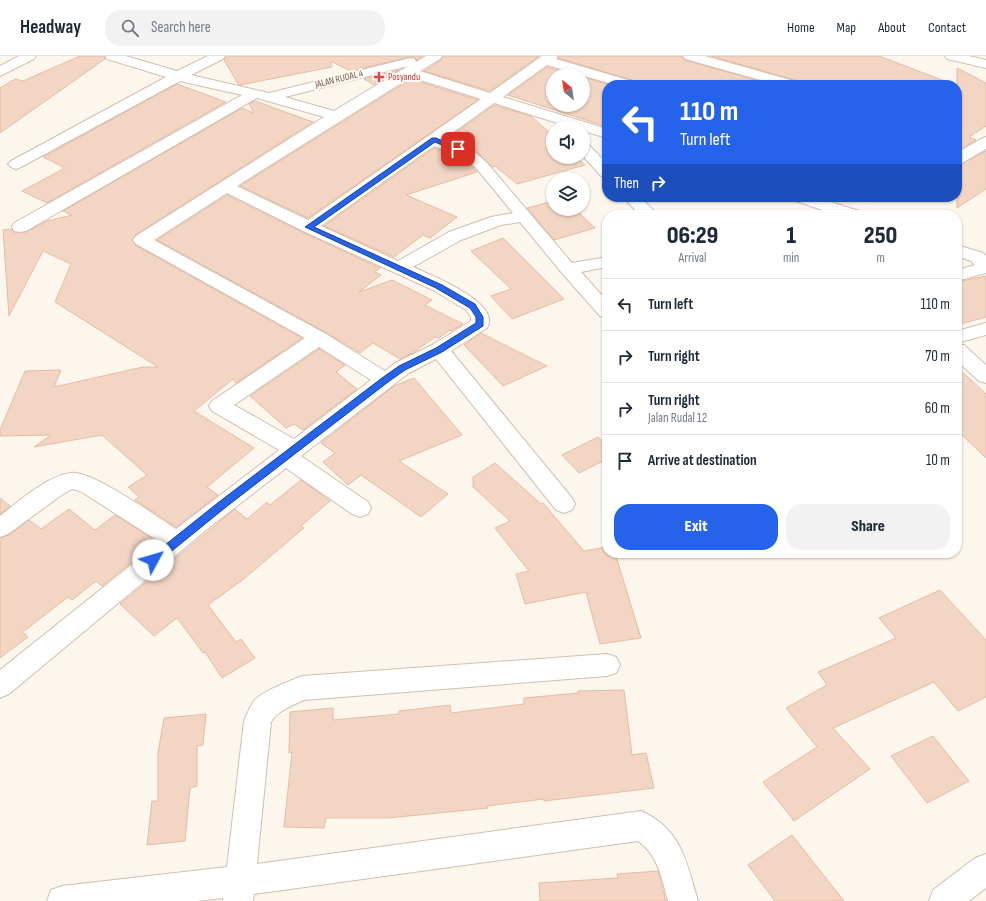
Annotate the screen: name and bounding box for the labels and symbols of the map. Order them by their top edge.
street label: JALAN RUDAL 4 [313,67,364,91]
north arrow [546,68,590,112]
marker: Posyandu [373,71,385,83]
place label: Posyandu [388,71,420,83]
pin [441,132,475,166]
position arrow [132,539,174,581]

